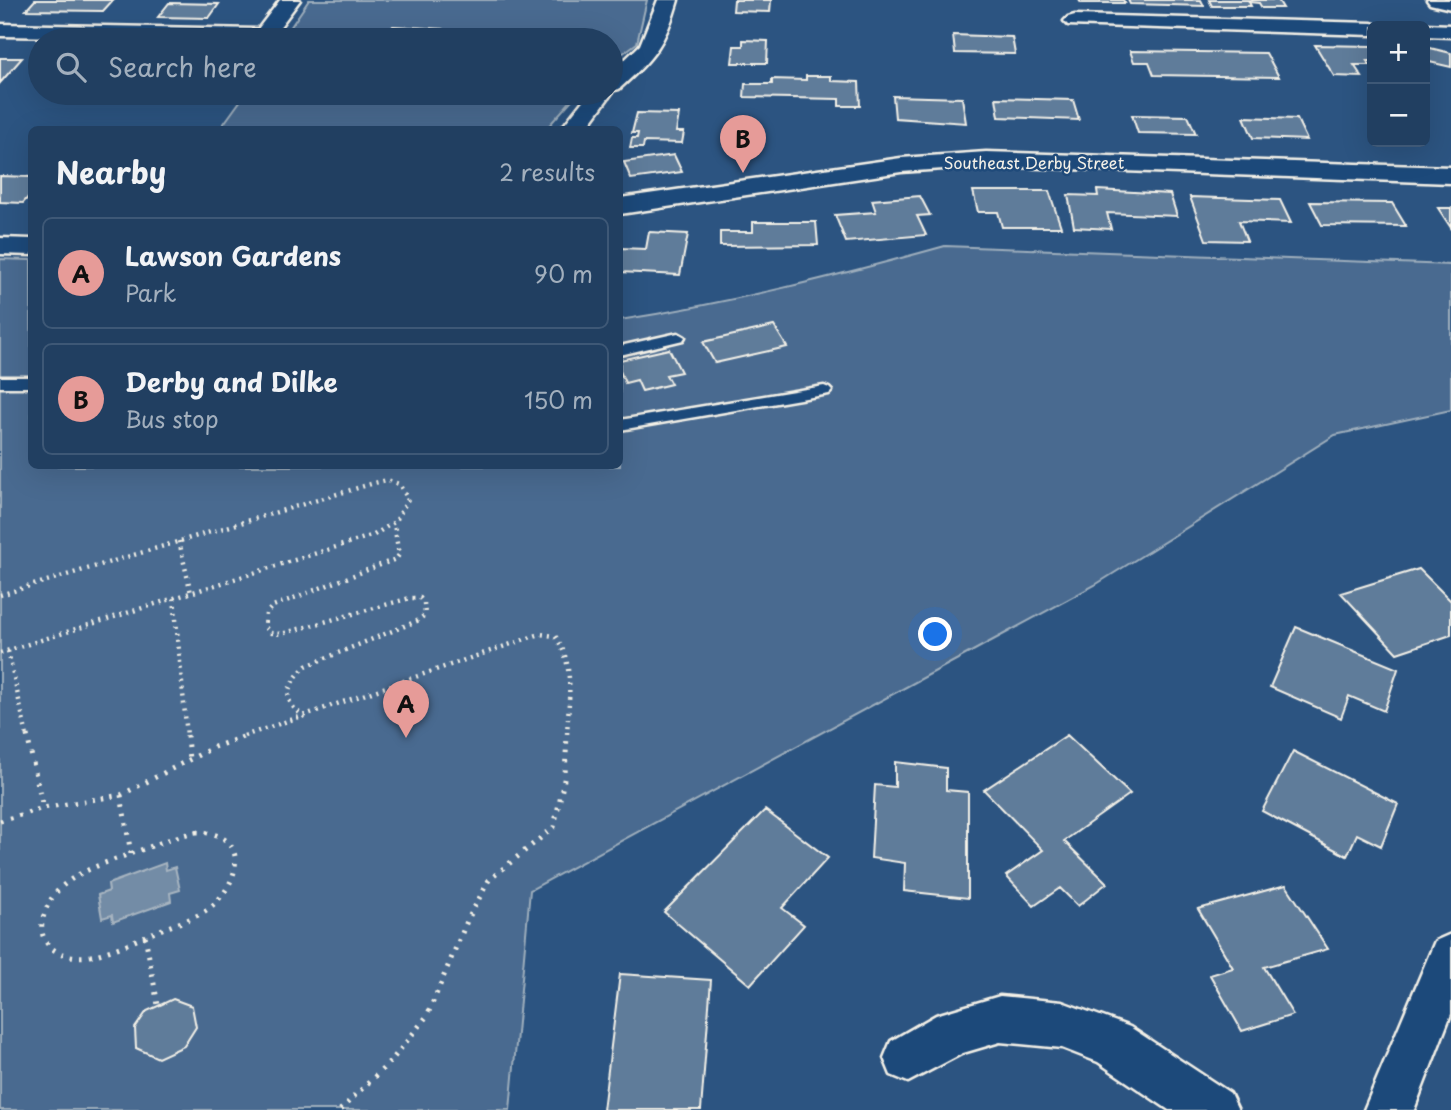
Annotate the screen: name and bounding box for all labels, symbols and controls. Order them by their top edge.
map controls [1367,21,1430,147]
button: + [1367,21,1430,84]
search box [28,28,623,105]
text: Search here [108,47,257,86]
icon: search [52,48,90,86]
button: − [1367,84,1430,147]
pin: B [720,115,766,173]
text: Nearby [56,149,166,194]
street label: Southeast Derby Street [944,150,1125,174]
text: 2 results [499,154,595,189]
text: Lawson Gardens [125,236,341,275]
text: A [72,256,90,291]
text: 90 m [534,256,593,291]
text: Park [125,275,176,310]
text: Derby and Dilke [125,362,338,401]
text: B [73,382,89,417]
text: 150 m [524,382,593,417]
text: Bus stop [125,401,219,436]
your location [918,617,952,651]
pin: A [383,680,429,738]

